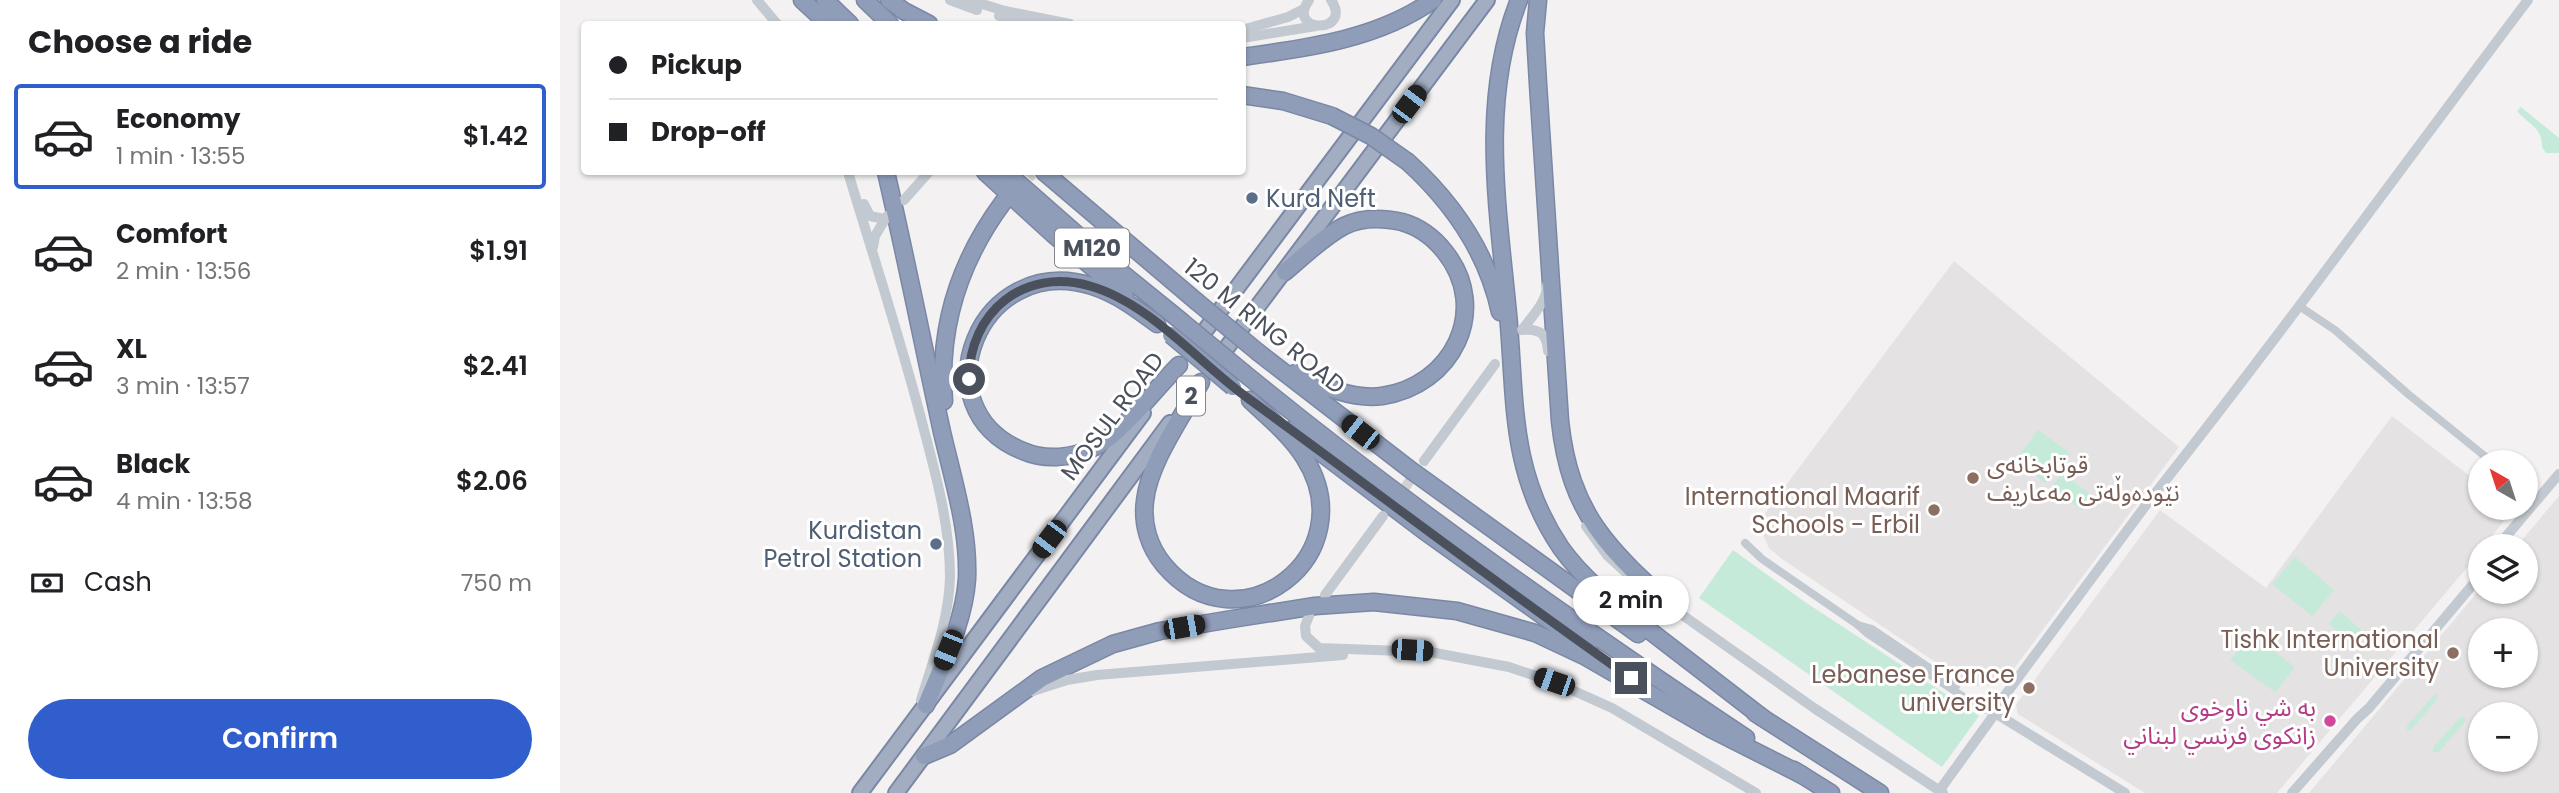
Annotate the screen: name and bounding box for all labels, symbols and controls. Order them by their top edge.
text: Choose a ride [28,19,252,64]
text: Pickup [651,47,742,83]
car [1388,81,1431,127]
text: Economy [116,101,240,137]
icon: car [32,105,95,168]
text: Drop-off [651,114,766,150]
text: $1.42 [463,118,528,154]
text: 1 min · 13:55 [116,140,245,172]
place label: Kurd Neft [1266,182,1376,215]
marker: Kurd Neft [1244,190,1260,206]
text: Comfort [116,216,228,252]
icon: car [32,220,95,283]
road number: M120 [1055,229,1129,268]
text: $1.91 [469,233,528,269]
street label: 120 M RING ROAD [1179,252,1351,400]
text: 2 min · 13:56 [116,255,251,287]
text: XL [116,331,147,367]
icon: car [32,335,95,398]
street label: MOSUL ROAD [1053,345,1171,487]
text: $2.41 [463,348,528,384]
route start [953,363,985,395]
text: 3 min · 13:57 [116,370,250,402]
road number: 2 [1177,376,1205,416]
car [1337,411,1384,453]
text: Black [116,446,190,482]
place label: قوتابخانەی نێودەوڵەتی مەعاریف [1987,448,2180,509]
icon: car [32,450,95,513]
north arrow [2468,450,2538,520]
map controls [2468,450,2538,772]
text: $2.06 [456,463,528,499]
marker: قوتابخانەی نێودەوڵەتی مەعاریف [1965,470,1981,486]
place label: International Maarif Schools - Erbil [1685,480,1920,541]
text: 4 min · 13:58 [116,485,253,517]
marker: International Maarif Schools - Erbil [1926,502,1942,518]
place label: Kurdistan Petrol Station [763,514,922,575]
car [1028,516,1071,562]
button: layers [2468,534,2538,604]
marker: Kurdistan Petrol Station [928,536,944,552]
icon: cash [28,564,66,602]
text: Cash [84,564,152,600]
text: 750 m [461,567,532,599]
callout: 2 min [1573,576,1689,626]
text: 2 min [1599,584,1663,616]
car [1162,613,1207,641]
button: + [2468,618,2538,688]
place label: Tishk International University [2221,623,2439,684]
car [931,627,966,673]
car [1391,638,1434,662]
marker: Tishk International University [2445,645,2461,661]
place label: Lebanese France university [1811,658,2015,719]
route end [1615,662,1647,694]
car [1531,665,1578,699]
marker: Lebanese France university [2021,680,2037,696]
place label: به شي ناوخوى زانكوى فرنسي لبناني [2123,691,2316,754]
button: Confirm [28,699,532,779]
button: − [2468,702,2538,772]
marker: به شي ناوخوى زانكوى فرنسي لبناني [2322,713,2338,729]

